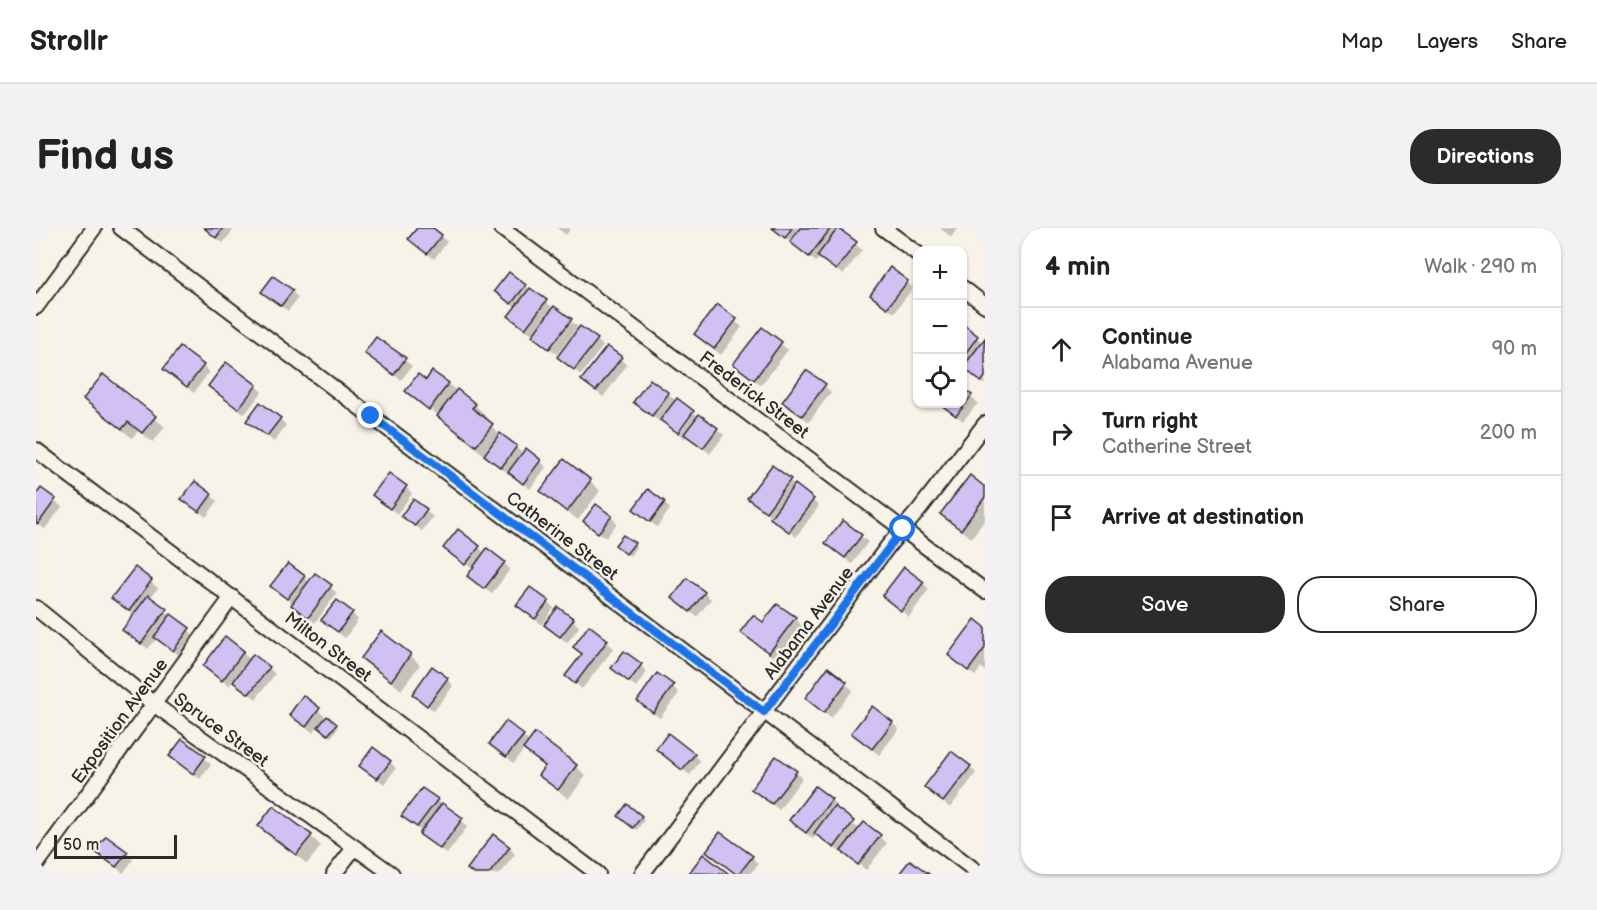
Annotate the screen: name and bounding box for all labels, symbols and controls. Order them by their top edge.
text: Strollr [30,25,108,58]
text: Map [1341,29,1383,54]
text: Layers [1416,29,1478,54]
text: Share [1511,29,1567,54]
button: Directions [1410,129,1561,184]
text: Find us [36,131,174,182]
map controls [913,246,967,408]
button: + [913,246,967,300]
text: 4 min [1045,252,1110,283]
text: Walk · 290 m [1424,255,1537,279]
button: − [913,300,967,354]
text: Continue [1102,324,1192,351]
icon: ahead [1045,333,1078,366]
text: 90 m [1492,337,1537,361]
street label: Frederick Street [695,347,813,443]
text: Alabama Avenue [1102,351,1253,375]
button: locate [913,354,967,408]
route end [357,402,383,428]
text: Turn right [1102,408,1198,435]
icon: right [1045,417,1078,450]
text: 200 m [1480,421,1537,445]
text: Catherine Street [1102,435,1252,459]
street label: Catherine Street [502,487,622,585]
icon: arrive [1045,501,1078,534]
text: Arrive at destination [1102,504,1304,531]
route start [889,515,915,541]
street label: Alabama Avenue [760,562,858,684]
button: Save [1045,576,1285,633]
button: Share [1297,576,1537,633]
street label: Milton Street [281,608,376,687]
street label: Exposition Avenue [68,654,173,788]
street label: Spruce Street [170,689,273,772]
scale bar [54,832,177,860]
text: 50 m [63,836,99,855]

